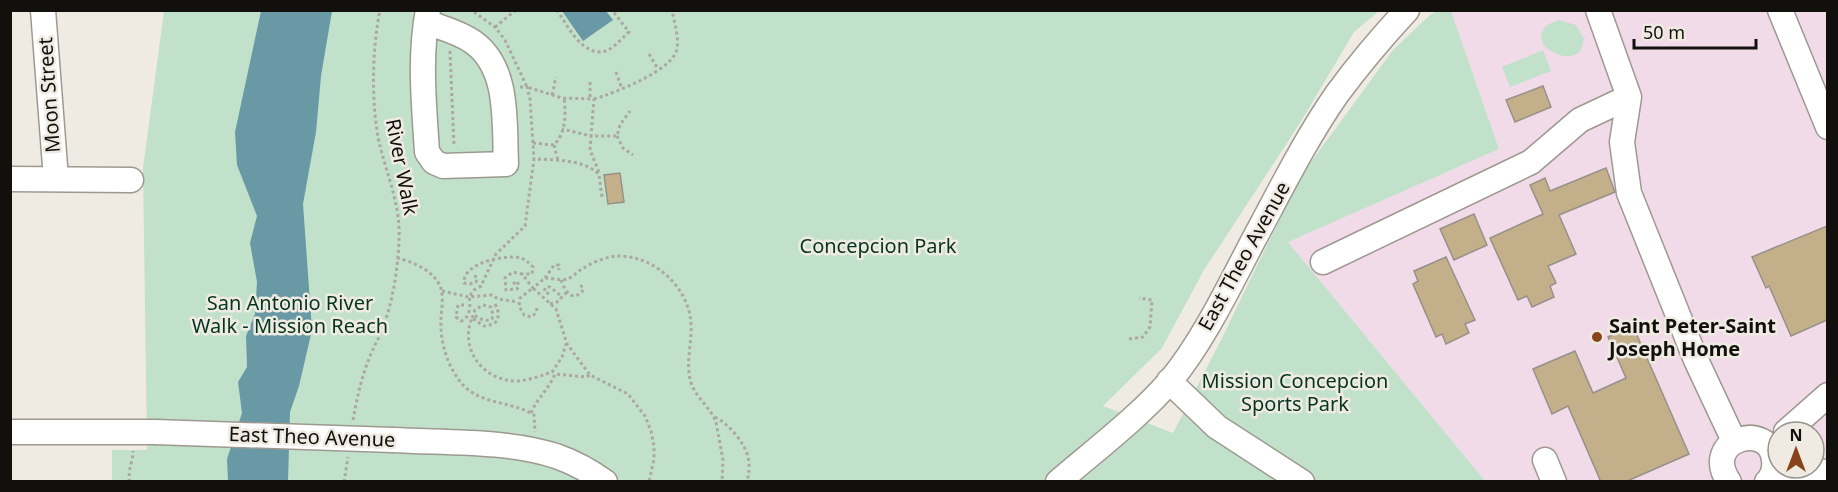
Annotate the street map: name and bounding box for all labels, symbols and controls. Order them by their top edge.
scale bar [1634,12,1756,50]
text: 50 m [1643,20,1685,44]
street label: Moon Street [31,36,66,154]
street label: River Walk [380,116,425,218]
street label: East Theo Avenue [1191,176,1296,335]
park label: Concepcion Park [800,232,957,259]
park label: San Antonio River Walk - Mission Reach [192,289,388,339]
place label: Saint Peter-Saint Joseph Home [1607,312,1776,362]
marker: Saint Peter-Saint Joseph Home [1590,330,1604,344]
park label: Mission Concepcion Sports Park [1202,367,1388,417]
street label: East Theo Avenue [228,420,396,453]
north arrow [1766,420,1826,480]
text: N [1789,424,1803,446]

